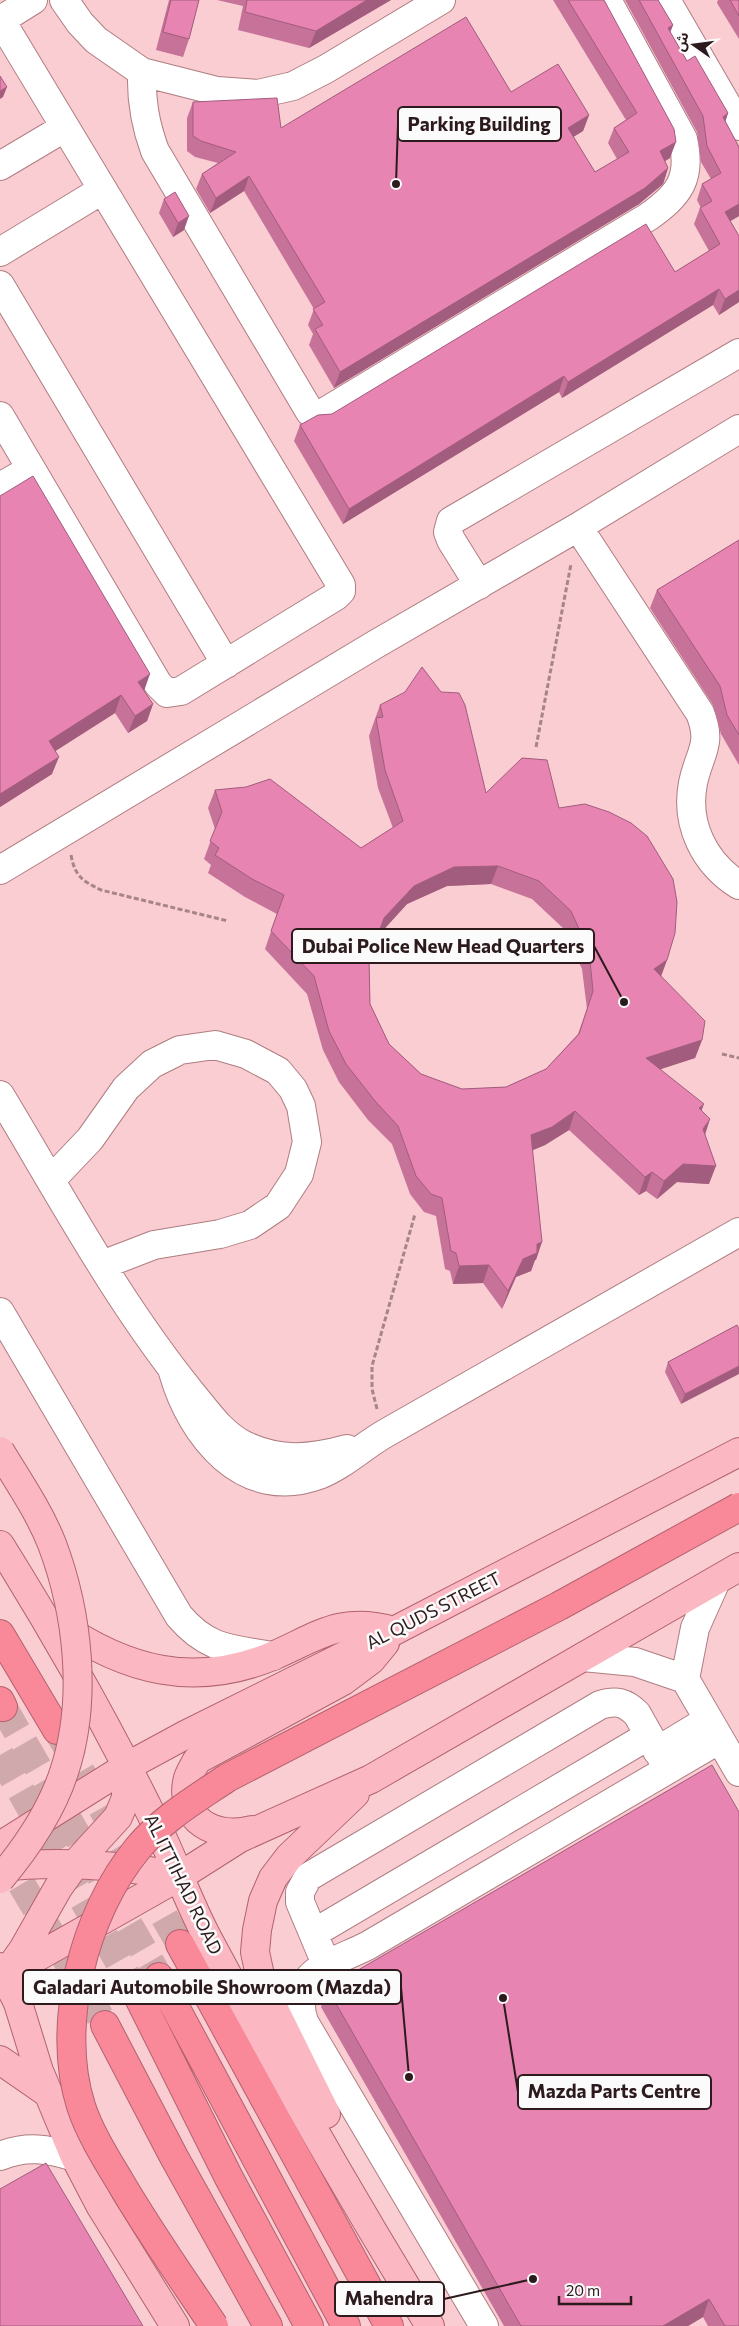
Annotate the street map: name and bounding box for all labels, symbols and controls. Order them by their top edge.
north arrow [669,20,719,70]
text: ش [670,30,691,53]
callout: Parking Building [398,107,561,141]
text: Parking Building [407,112,551,135]
callout: Dubai Police New Head Quarters [292,929,594,963]
text: Dubai Police New Head Quarters [302,934,584,957]
street label: AL QUDS STREET [362,1567,504,1653]
street label: AL ITTIHAD ROAD [140,1810,228,1958]
callout: Galadari Automobile Showroom (Mazda) [23,1970,401,2004]
text: Galadari Automobile Showroom (Mazda) [33,1975,391,1998]
callout: Mazda Parts Centre [518,2075,711,2109]
text: Mazda Parts Centre [528,2079,700,2102]
scale bar [559,2274,632,2306]
text: 20 m [566,2281,600,2299]
callout: Mahendra [335,2282,444,2316]
text: Mahendra [345,2286,433,2309]

